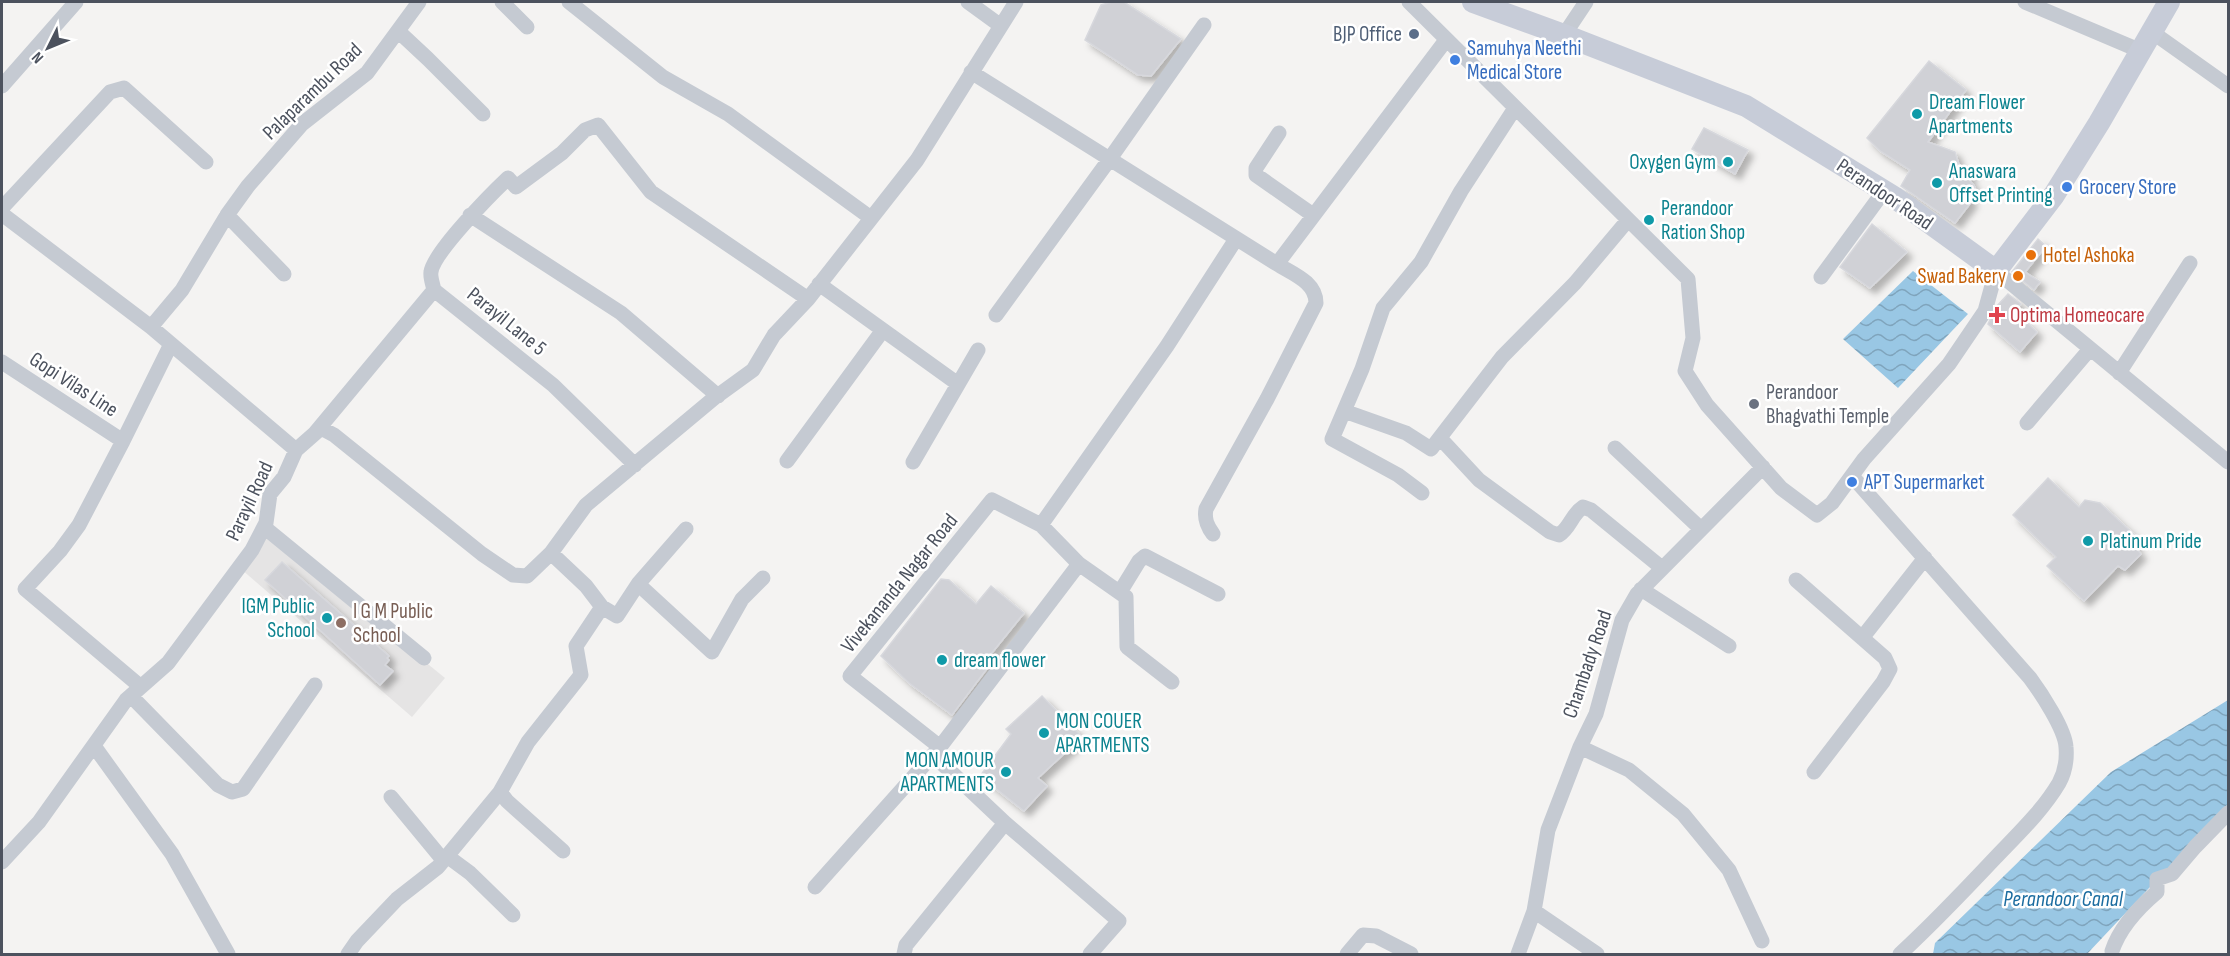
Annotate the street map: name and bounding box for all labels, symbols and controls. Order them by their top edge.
north arrow [18,18,78,78]
place label: BJP Office [1333,22,1402,47]
marker: BJP Office [1407,27,1421,41]
place label: Samuhya Neethi Medical Store [1467,36,1581,85]
street label: Palaparambu Road [257,38,367,145]
text: N [28,48,48,67]
marker: Samuhya Neethi Medical Store [1448,53,1462,67]
place label: Dream Flower Apartments [1928,90,2025,139]
marker: Dream Flower Apartments [1910,107,1924,121]
place label: Oxygen Gym [1629,150,1716,175]
street label: Perandoor Road [1832,153,1938,236]
marker: Oxygen Gym [1721,155,1735,169]
place label: Anaswara Offset Printing [1948,159,2053,208]
place label: Grocery Store [2079,175,2176,200]
marker: Anaswara Offset Printing [1930,176,1944,190]
marker: Grocery Store [2060,180,2074,194]
place label: Perandoor Ration Shop [1661,196,1745,245]
marker: Perandoor Ration Shop [1642,213,1656,227]
place label: Hotel Ashoka [2043,243,2135,268]
marker: Hotel Ashoka [2024,248,2038,262]
place label: Swad Bakery [1917,264,2006,289]
marker: Swad Bakery [2011,269,2025,283]
street label: Parayil Lane 5 [462,282,551,361]
place label: Optima Homeocare [2010,303,2145,328]
marker: Optima Homeocare [1988,306,2006,324]
street label: Gopi Vilas Line [25,347,123,422]
place label: Perandoor Bhagvathi Temple [1766,380,1889,429]
marker: Perandoor Bhagvathi Temple [1747,397,1761,411]
street label: Parayil Road [220,458,279,545]
place label: APT Supermarket [1863,470,1985,495]
marker: APT Supermarket [1845,475,1859,489]
street label: Vivekananda Nagar Road [836,509,963,658]
place label: Platinum Pride [2100,529,2202,554]
marker: Platinum Pride [2081,534,2095,548]
place label: IGM Public School [241,594,315,643]
place label: I G M Public School [353,599,433,648]
street label: Chambady Road [1557,607,1618,722]
marker: IGM Public School [320,611,334,625]
marker: I G M Public School [334,616,348,630]
place label: dream flower [954,648,1046,673]
marker: dream flower [935,653,949,667]
place label: MON COUER APARTMENTS [1055,709,1150,758]
marker: MON COUER APARTMENTS [1037,726,1051,740]
place label: MON AMOUR APARTMENTS [900,748,994,797]
marker: MON AMOUR APARTMENTS [999,765,1013,779]
water label: Perandoor Canal [2003,886,2124,913]

